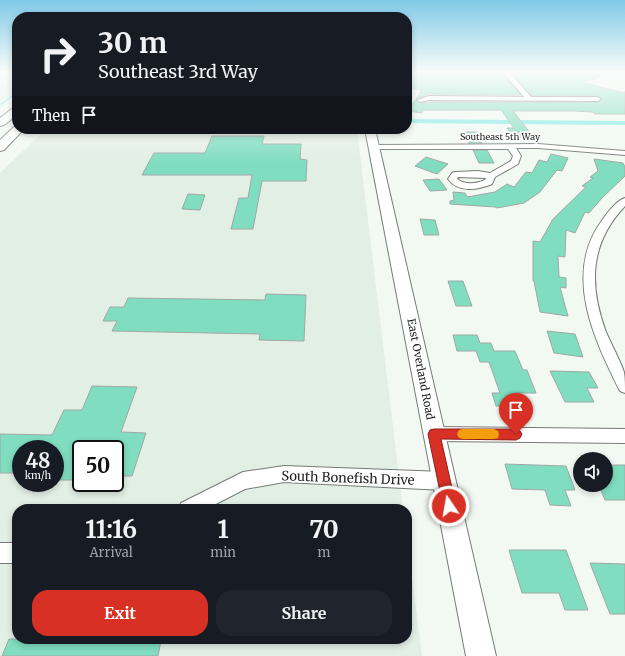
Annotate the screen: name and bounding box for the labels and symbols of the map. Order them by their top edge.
street label: Southeast 5th Way [460,131,541,142]
street label: East Overland Road [404,317,438,421]
pin [499,393,533,434]
speed limit sign: 50 [72,440,124,492]
street label: South Bonefish Drive [281,467,415,489]
position arrow [428,485,470,527]

